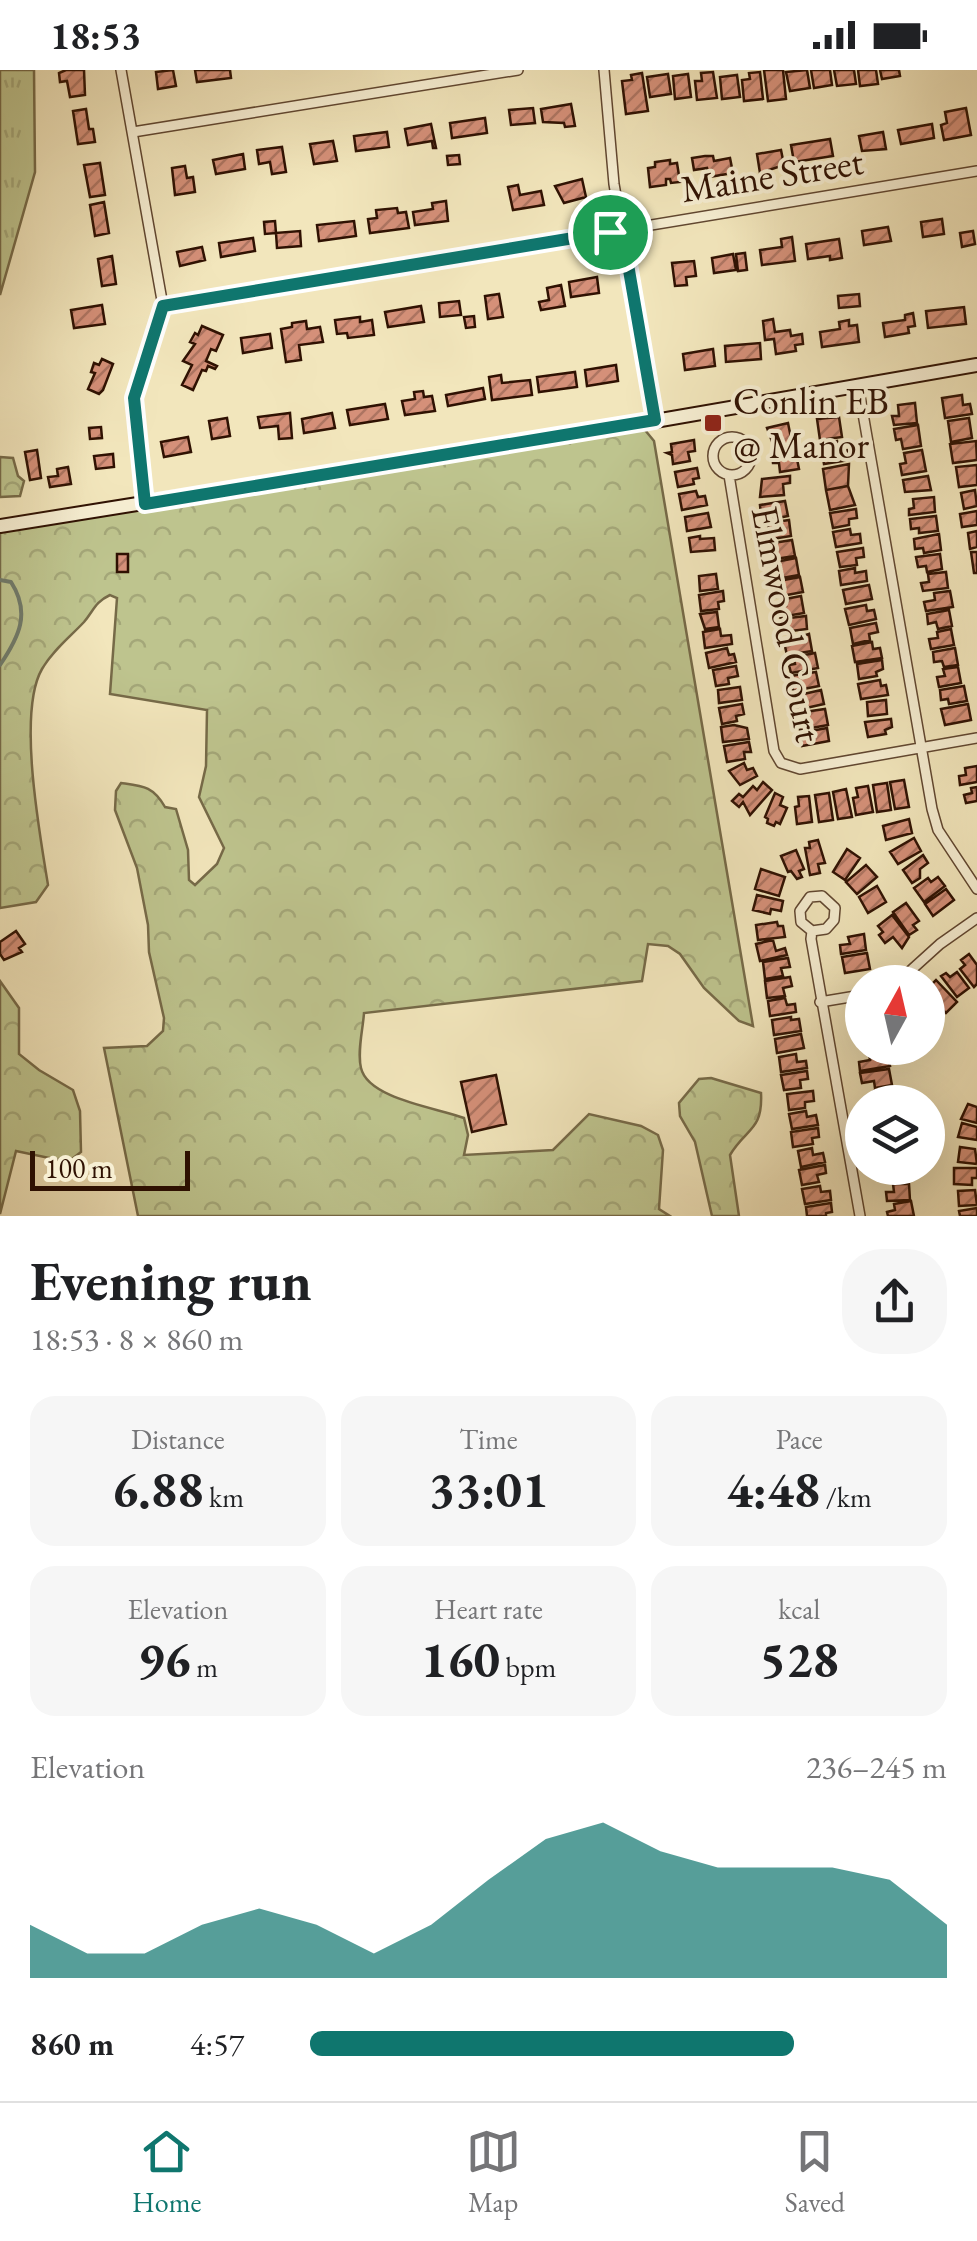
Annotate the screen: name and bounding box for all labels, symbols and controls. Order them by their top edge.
text: 18:53 [50,11,141,60]
street label: Maine Street [677,136,867,213]
pin [568,190,653,275]
icon: arrive [583,205,638,260]
place label: Conlin EB @ Manor [733,376,889,469]
marker: Conlin EB @ Manor [702,412,724,434]
street label: Elmwood Court [741,502,834,746]
north arrow [845,965,945,1065]
map controls [845,965,945,1185]
button: layers [845,1085,945,1185]
scale bar [30,1146,190,1190]
text: 100 m [45,1150,113,1186]
text: Evening run [30,1245,312,1316]
button: share [842,1249,947,1354]
text: 18:53 · 8 × 860 m [30,1318,243,1360]
text: Distance [131,1421,225,1457]
text: Time [459,1421,518,1457]
text: Pace [776,1421,823,1457]
text: 6.88 [112,1457,203,1522]
text: 33:01 [429,1457,548,1522]
text: 4:48 [727,1457,820,1522]
text: km [203,1479,244,1515]
text: /km [820,1479,872,1515]
text: Elevation [127,1591,228,1627]
text: Heart rate [434,1591,543,1627]
text: kcal [778,1591,820,1627]
text: 96 [138,1627,191,1692]
text: 160 [421,1627,500,1692]
text: 528 [759,1627,839,1692]
text: m [191,1649,218,1685]
text: bpm [500,1649,556,1685]
text: Elevation [30,1746,145,1788]
text: 236–245 m [806,1746,947,1788]
text: 860 m [30,2023,114,2065]
text: 4:57 [190,2023,244,2065]
tab: Home [132,2124,201,2220]
tab: Map [466,2124,521,2220]
tab: Saved [785,2124,845,2220]

